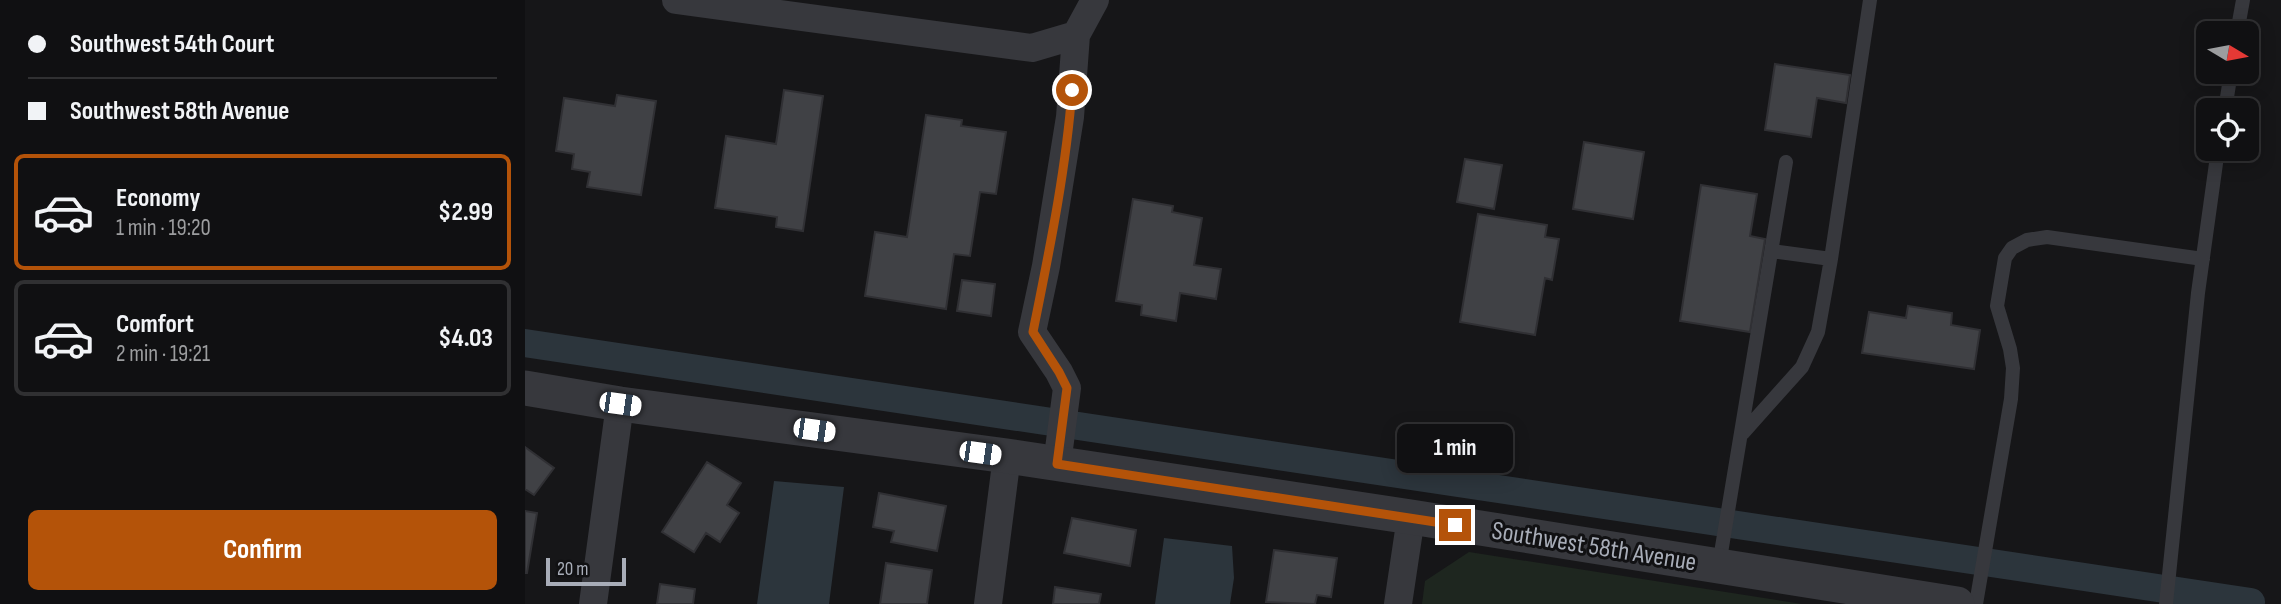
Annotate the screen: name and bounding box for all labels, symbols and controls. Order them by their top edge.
north arrow [2196,21,2259,84]
map controls [2196,21,2259,161]
text: Southwest 54th Court [70,29,274,60]
route start [1056,74,1088,106]
text: Southwest 58th Avenue [70,96,289,127]
button: locate [2196,98,2259,161]
icon: car [32,181,95,244]
text: Economy [116,183,200,214]
text: $2.99 [438,197,493,228]
text: 1 min · 19:20 [116,214,211,242]
icon: car [32,307,95,370]
text: Comfort [116,309,194,340]
text: $4.03 [438,323,493,354]
text: 2 min · 19:21 [116,340,210,368]
car [598,391,643,417]
car [792,417,837,443]
callout: 1 min [1397,424,1513,472]
text: 1 min [1434,434,1476,462]
car [958,440,1003,466]
route end [1439,509,1471,541]
button: Confirm [28,510,497,590]
street label: Southwest 58th Avenue [1489,516,1699,578]
scale bar [546,555,627,587]
text: 20 m [557,558,589,581]

